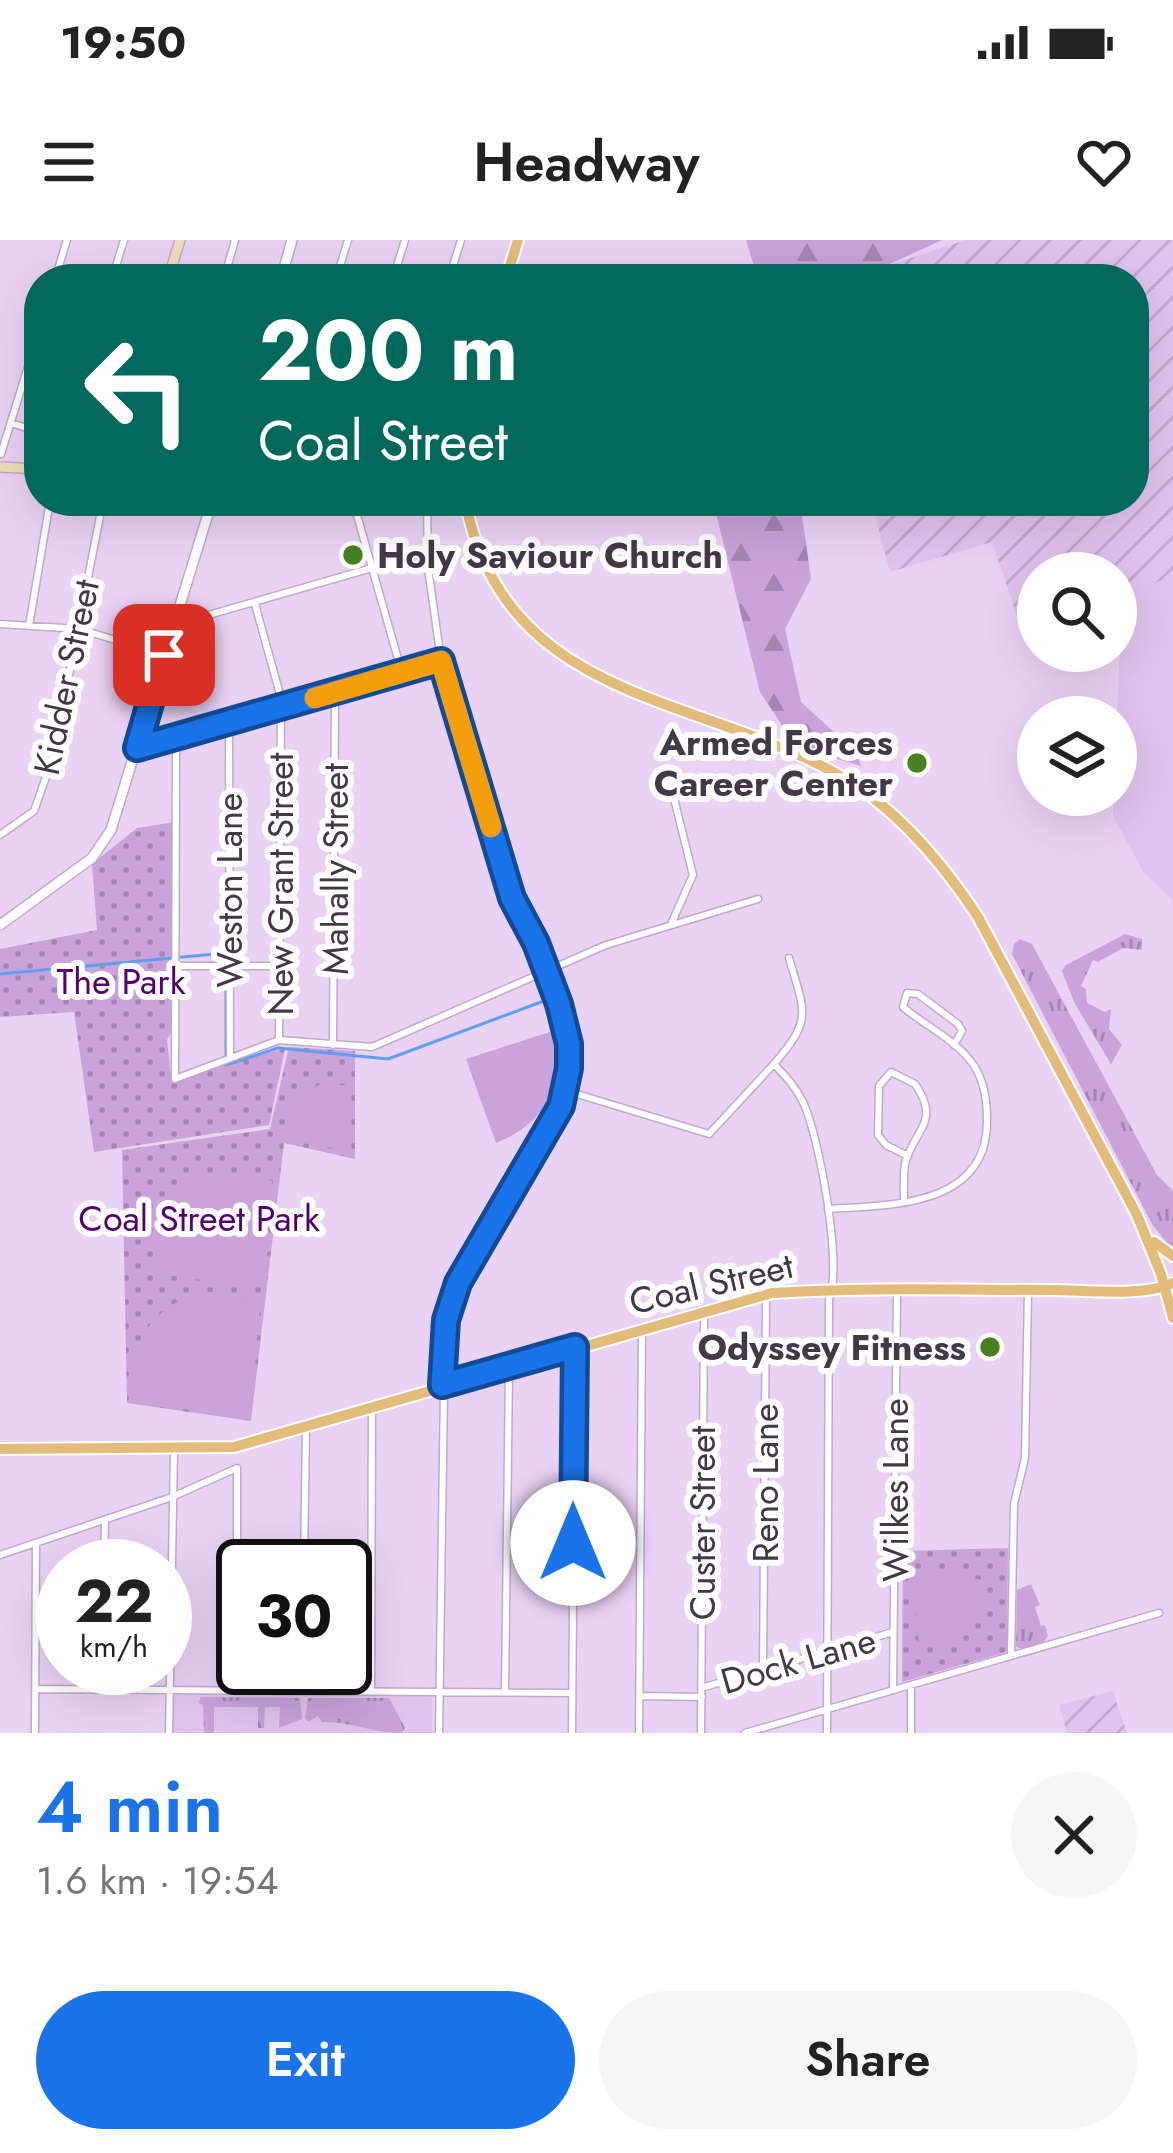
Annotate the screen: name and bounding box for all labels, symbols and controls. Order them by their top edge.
text: 19:50 [60,10,186,75]
text: Headway [473,123,700,201]
icon: menu [36,129,102,195]
icon: heart [1071,129,1137,195]
text: 200 m [258,290,518,412]
icon: left [60,312,216,468]
text: Coal Street [258,402,508,480]
place label: Holy Saviour Church [377,529,723,581]
marker: Holy Saviour Church [340,542,366,568]
map controls [1017,552,1137,816]
button: search [1017,552,1137,672]
street label: Kidder Street [20,574,112,779]
pin [113,604,215,706]
icon: arrive [131,622,197,688]
button: layers [1017,696,1137,816]
place label: Armed Forces Career Center [654,716,893,809]
marker: Armed Forces Career Center [904,750,930,776]
street label: New Grant Street [254,752,306,1015]
street label: Mahally Street [309,763,361,975]
street label: Weston Lane [203,793,255,987]
park label: The Park [56,955,186,1007]
park label: Coal Street Park [78,1192,320,1244]
street label: Coal Street [624,1239,798,1327]
place label: Odyssey Fitness [698,1321,966,1373]
marker: Odyssey Fitness [977,1334,1003,1360]
street label: Wilkes Lane [869,1398,921,1582]
street label: Reno Lane [739,1403,791,1563]
street label: Custer Street [676,1425,728,1620]
position arrow [510,1480,636,1606]
speed limit sign: 30 [216,1539,372,1695]
text: 22 [75,1558,153,1645]
street label: Dock Lane [714,1613,882,1707]
text: km/h [80,1625,148,1668]
text: 4 min [36,1755,223,1859]
button: close [1011,1772,1137,1898]
text: 1.6 km · 19:54 [36,1852,279,1909]
button: Exit [36,1991,575,2129]
button: Share [599,1991,1137,2129]

